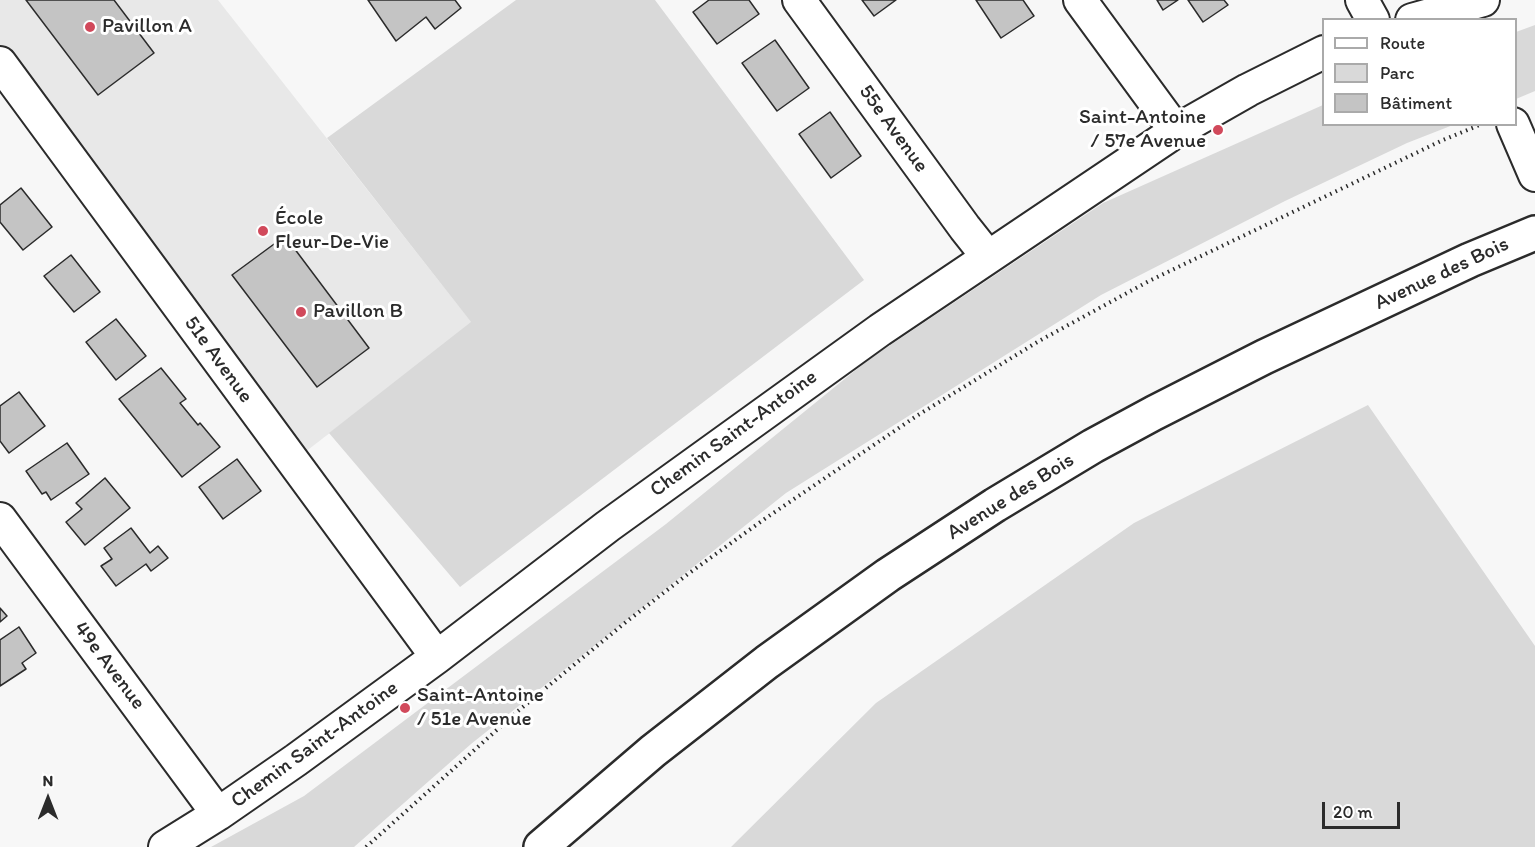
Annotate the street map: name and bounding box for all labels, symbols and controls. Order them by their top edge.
place label: Pavillon A [102,14,192,40]
legend [1322,18,1517,126]
marker: Pavillon A [83,20,97,34]
text: Route [1380,32,1425,54]
text: Parc [1380,62,1414,84]
street label: 55e Avenue [853,80,933,178]
text: Bâtiment [1380,92,1452,114]
place label: Saint-Antoine / 57e Avenue [1079,105,1206,155]
marker: Saint-Antoine / 57e Avenue [1211,123,1225,137]
place label: École Fleur-De-Vie [275,206,389,256]
marker: École Fleur-De-Vie [256,224,270,238]
street label: Avenue des Bois [1371,232,1513,316]
place label: Pavillon B [313,299,403,325]
marker: Pavillon B [294,305,308,319]
street label: 51e Avenue [178,312,258,408]
street label: Chemin Saint-Antoine [645,365,823,503]
street label: Avenue des Bois [943,448,1079,546]
street label: 49e Avenue [68,617,150,715]
street label: Chemin Saint-Antoine [226,676,404,814]
place label: Saint-Antoine / 51e Avenue [417,683,544,733]
marker: Saint-Antoine / 51e Avenue [398,701,412,715]
north arrow [18,769,78,829]
text: N [43,771,53,790]
scale bar [1325,790,1403,828]
text: 20 m [1333,801,1373,823]

